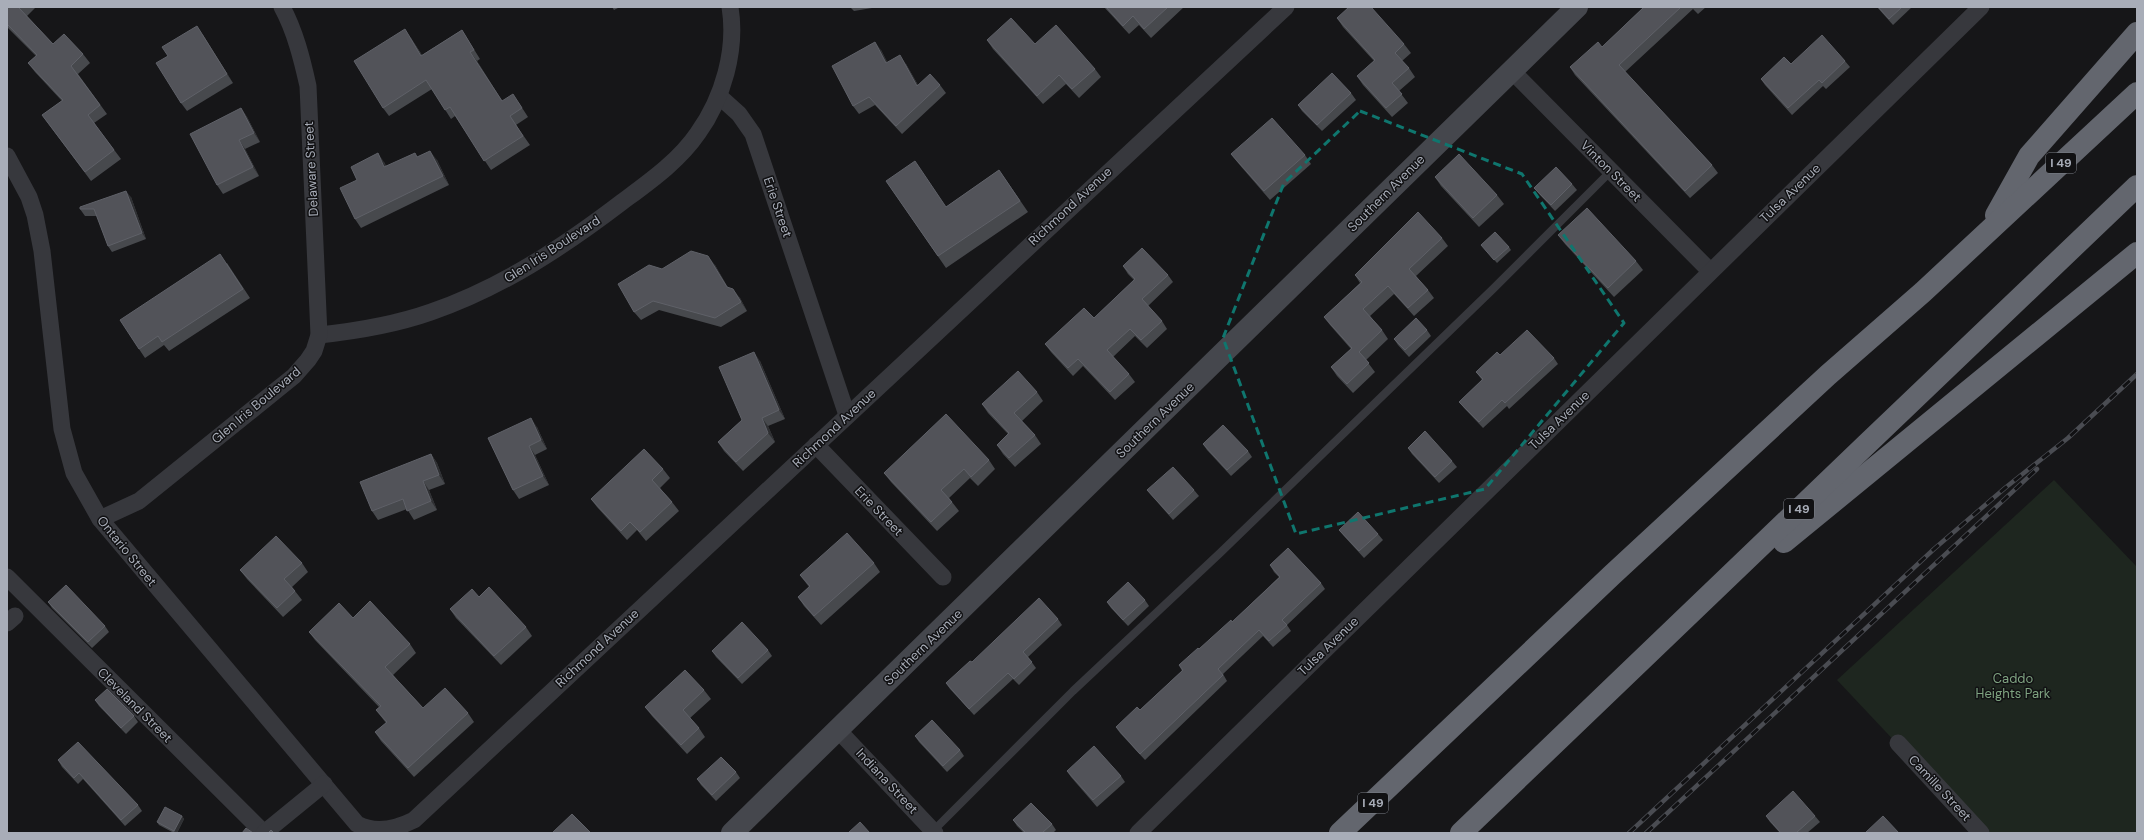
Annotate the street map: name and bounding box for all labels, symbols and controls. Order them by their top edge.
street label: Delaware Street [300,121,322,217]
street label: Vinton Street [1577,137,1645,205]
street label: Southern Avenue [1344,151,1428,235]
road number: I 49 [2046,153,2076,173]
street label: Tulsa Avenue [1756,160,1824,226]
street label: Richmond Avenue [1025,163,1115,249]
street label: Erie Street [760,174,796,240]
street label: Glen Iris Boulevard [501,212,603,286]
street label: Glen Iris Boulevard [208,363,304,447]
street label: Southern Avenue [1112,378,1198,462]
street label: Richmond Avenue [789,385,879,471]
street label: Tulsa Avenue [1525,387,1593,453]
street label: Erie Street [851,482,907,540]
road number: I 49 [1784,499,1814,519]
street label: Ontario Street [93,512,161,590]
street label: Richmond Avenue [552,605,642,691]
street label: Southern Avenue [880,605,966,689]
street label: Tulsa Avenue [1294,613,1362,679]
street label: Cleveland Street [94,664,176,746]
park label: Caddo Heights Park [1976,670,2051,702]
street label: Indiana Street [852,745,922,817]
street label: Camille Street [1905,751,1975,825]
road number: I 49 [1358,793,1388,813]

